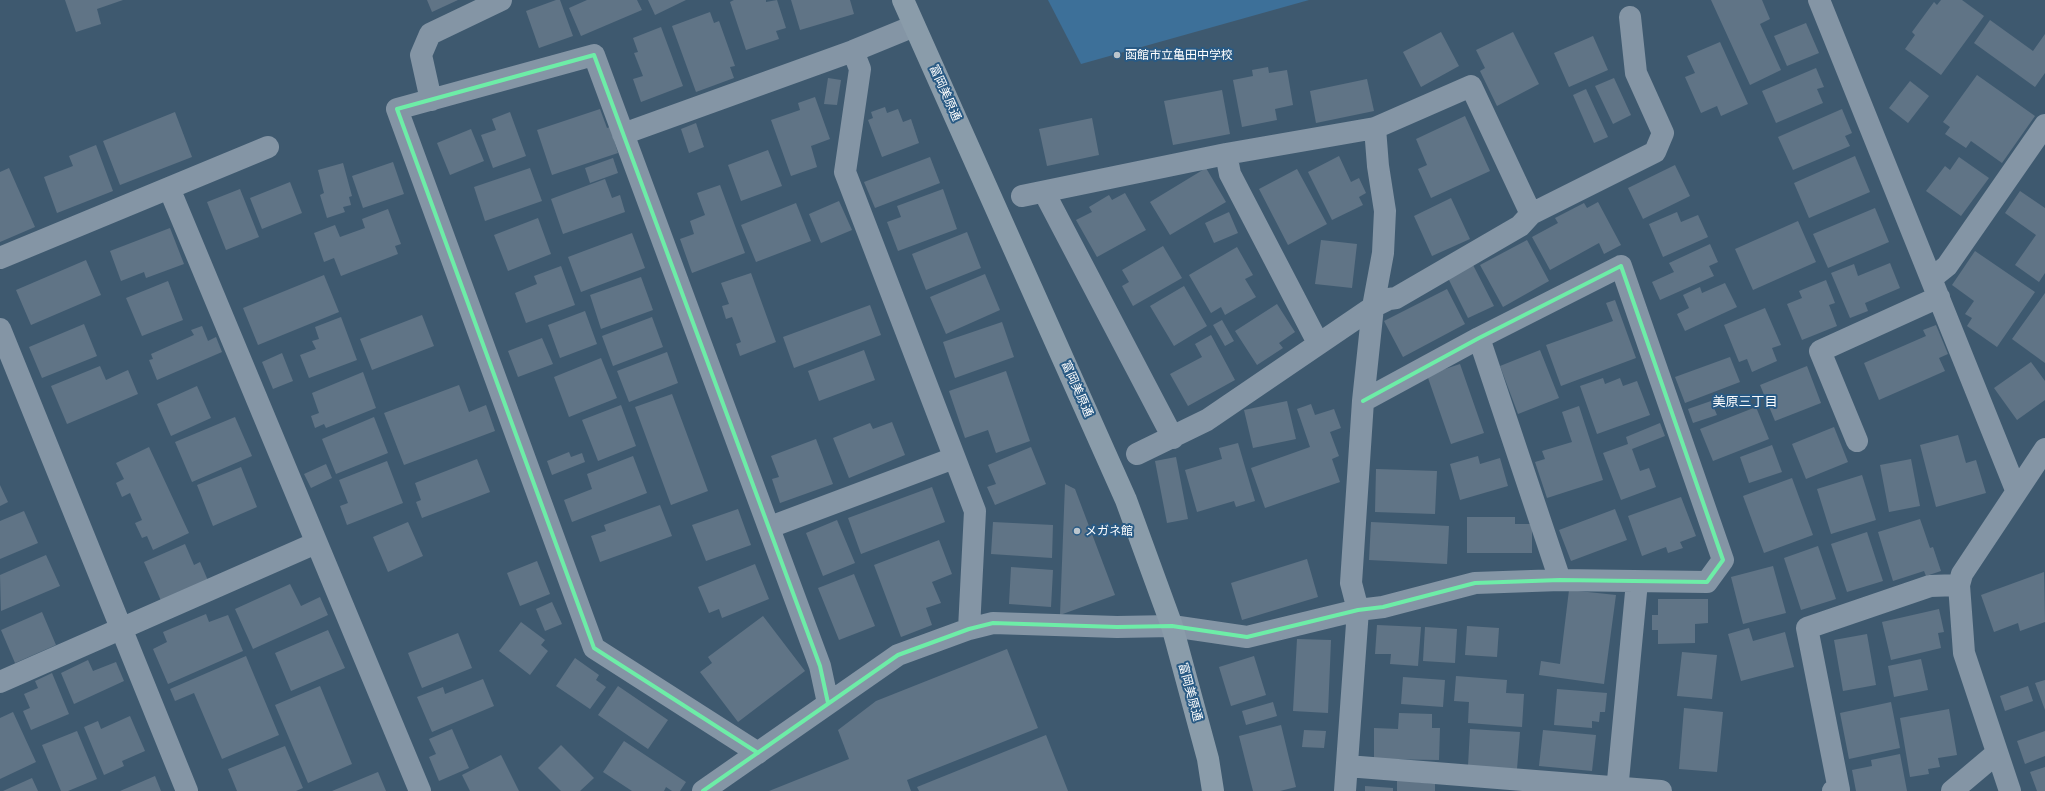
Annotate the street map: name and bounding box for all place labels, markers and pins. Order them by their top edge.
place label: 函館市立亀田中学校 [1125,48,1233,62]
marker: 函館市立亀田中学校 [1112,50,1122,60]
place label: メガネ館 [1085,524,1133,538]
marker: メガネ館 [1072,526,1082,536]

